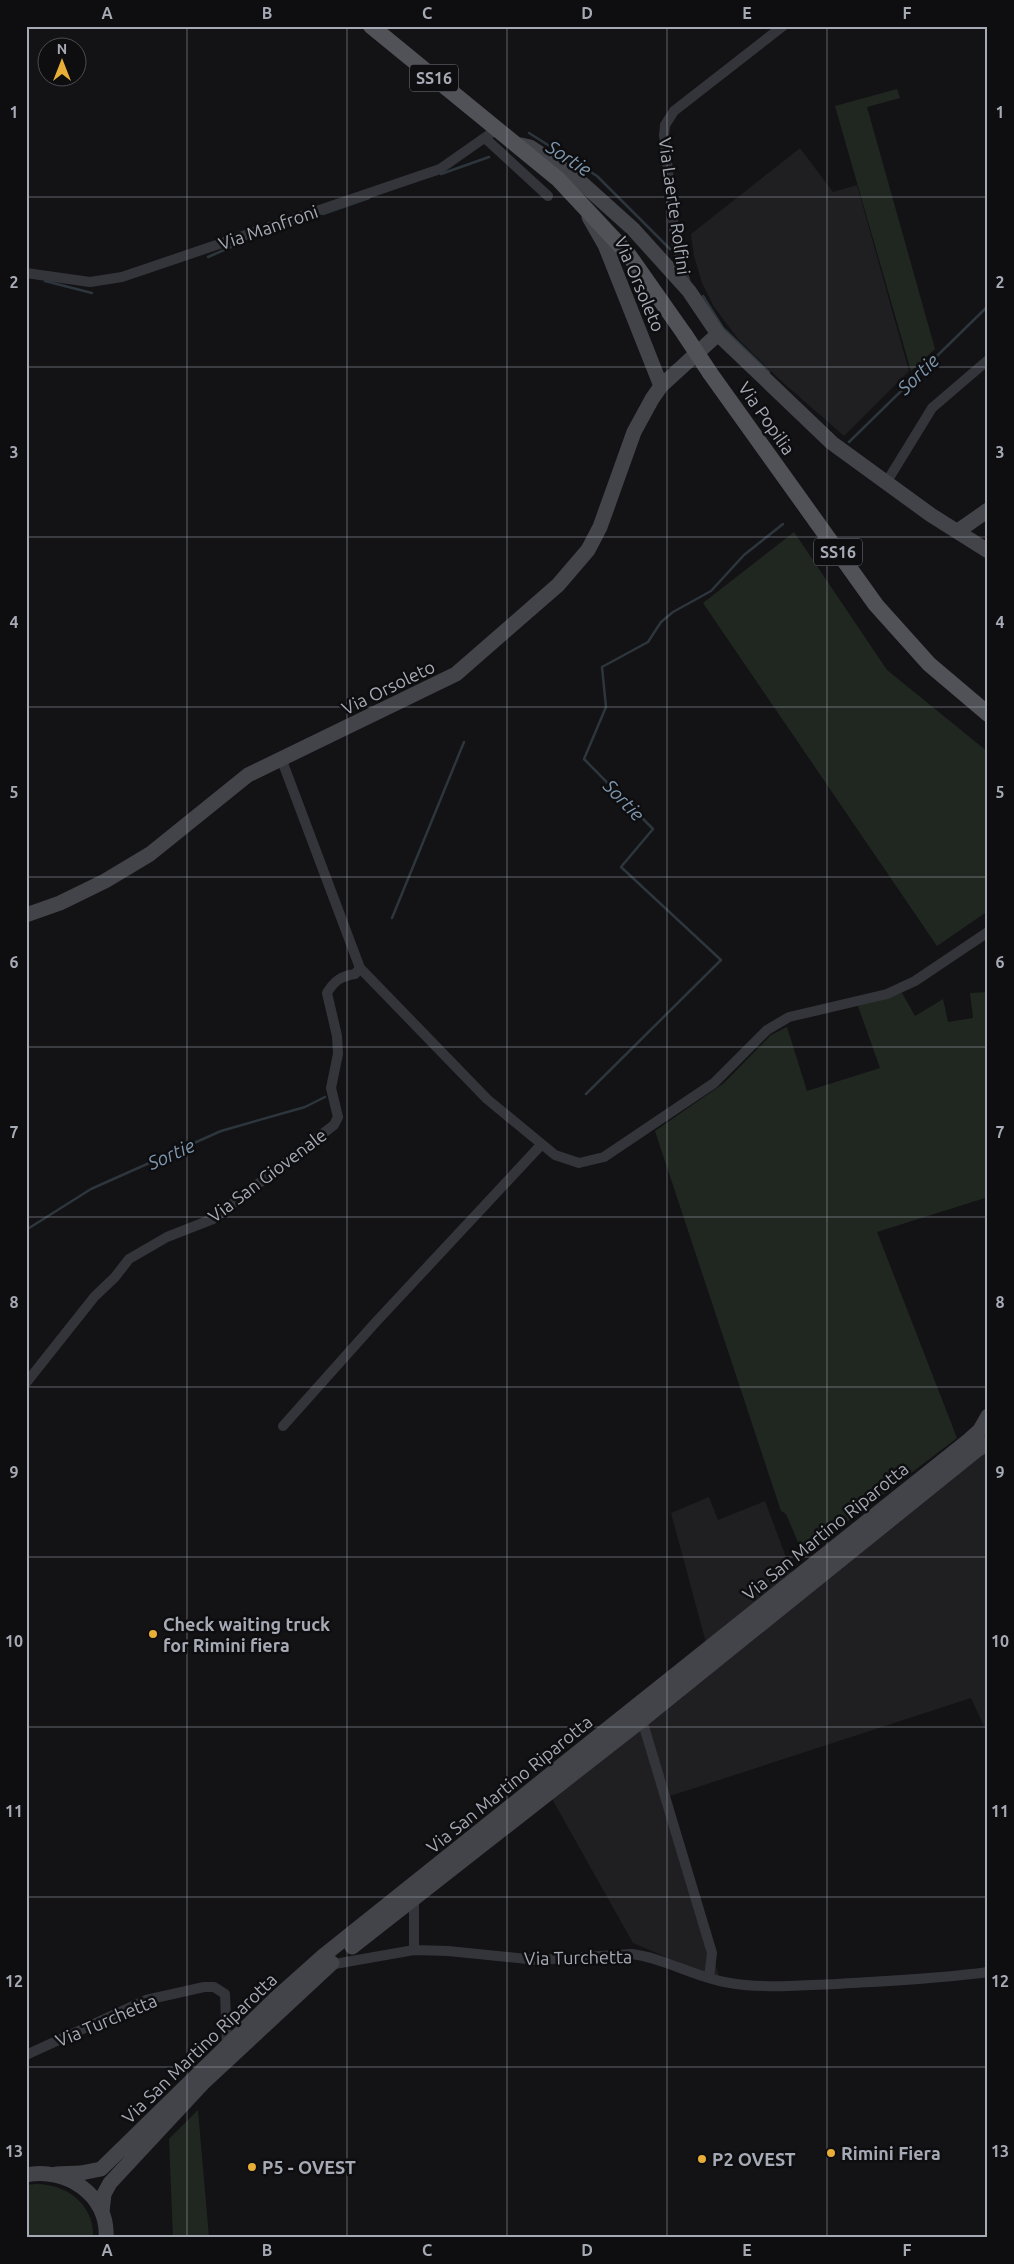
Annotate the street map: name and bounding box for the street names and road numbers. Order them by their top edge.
road number: SS16 [410,64,458,92]
street label: Via Laerte Rolfini [655,136,695,276]
street label: Via Manfroni [216,201,320,253]
street label: Via Orsoleto [611,234,669,334]
street label: Via Popilia [735,378,799,458]
road number: SS16 [814,538,862,566]
street label: Via Orsoleto [338,656,438,718]
street label: Via San Giovenale [204,1124,330,1226]
street label: Via San Martino Riparotta [738,1458,912,1604]
street label: Via San Martino Riparotta [422,1711,596,1857]
street label: Via Turchetta [524,1946,632,1968]
street label: Via San Martino Riparotta [118,1969,280,2127]
street label: Via Turchetta [52,1990,160,2050]

